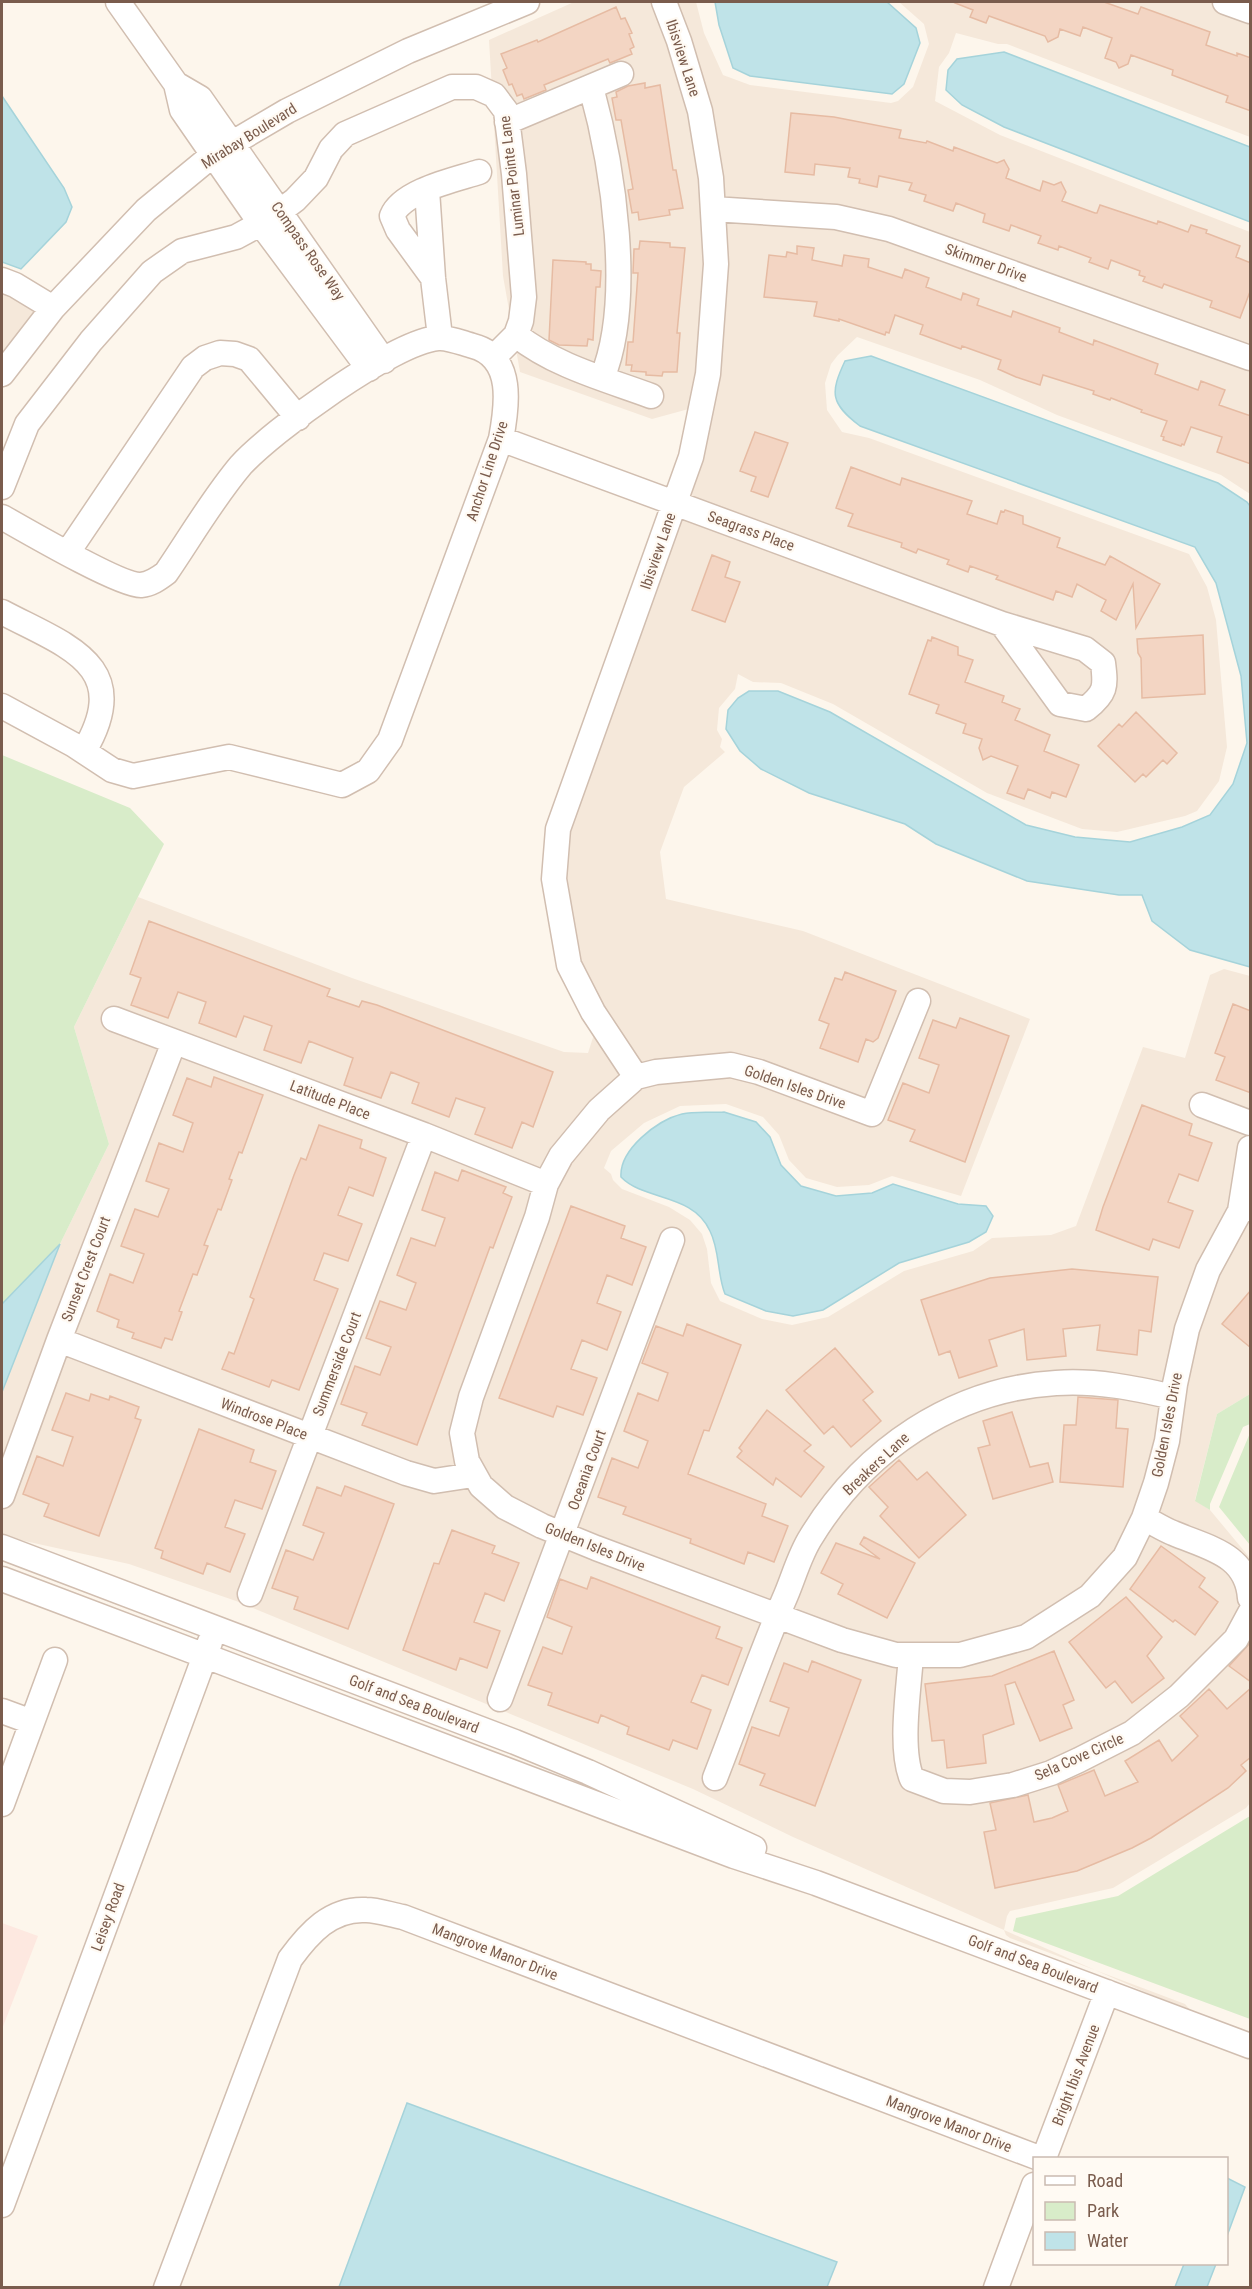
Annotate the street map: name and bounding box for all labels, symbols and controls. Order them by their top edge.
street label: Ibisview Lane [662,17,704,99]
street label: Mirabay Boulevard [198,99,300,173]
street label: Luminar Pointe Lane [496,115,528,237]
street label: Compass Rose Way [267,198,349,304]
street label: Skimmer Drive [943,240,1029,286]
street label: Anchor Line Drive [462,419,512,523]
street label: Seagrass Place [705,507,797,555]
street label: Ibisview Lane [636,510,680,592]
street label: Golden Isles Drive [742,1061,848,1113]
street label: Latitude Place [287,1076,373,1124]
street label: Sunset Crest Court [58,1214,114,1324]
street label: Summerside Court [309,1309,365,1419]
street label: Golden Isles Drive [1148,1371,1186,1479]
street label: Windrose Place [218,1394,310,1444]
street label: Oceania Court [564,1427,610,1513]
street label: Breakers Lane [839,1429,913,1499]
street label: Golden Isles Drive [542,1519,648,1575]
street label: Golf and Sea Boulevard [347,1671,481,1737]
street label: Sela Cove Circle [1032,1729,1126,1785]
street label: Leisey Road [87,1880,129,1954]
street label: Mangrove Manor Drive [430,1920,560,1984]
street label: Golf and Sea Boulevard [966,1931,1100,1997]
street label: Bright Ibis Avenue [1048,2022,1104,2128]
street label: Mangrove Manor Drive [884,2092,1014,2156]
legend [1033,2157,1228,2265]
text: Road [1087,2170,1123,2191]
text: Park [1087,2200,1119,2221]
text: Water [1087,2230,1129,2251]

